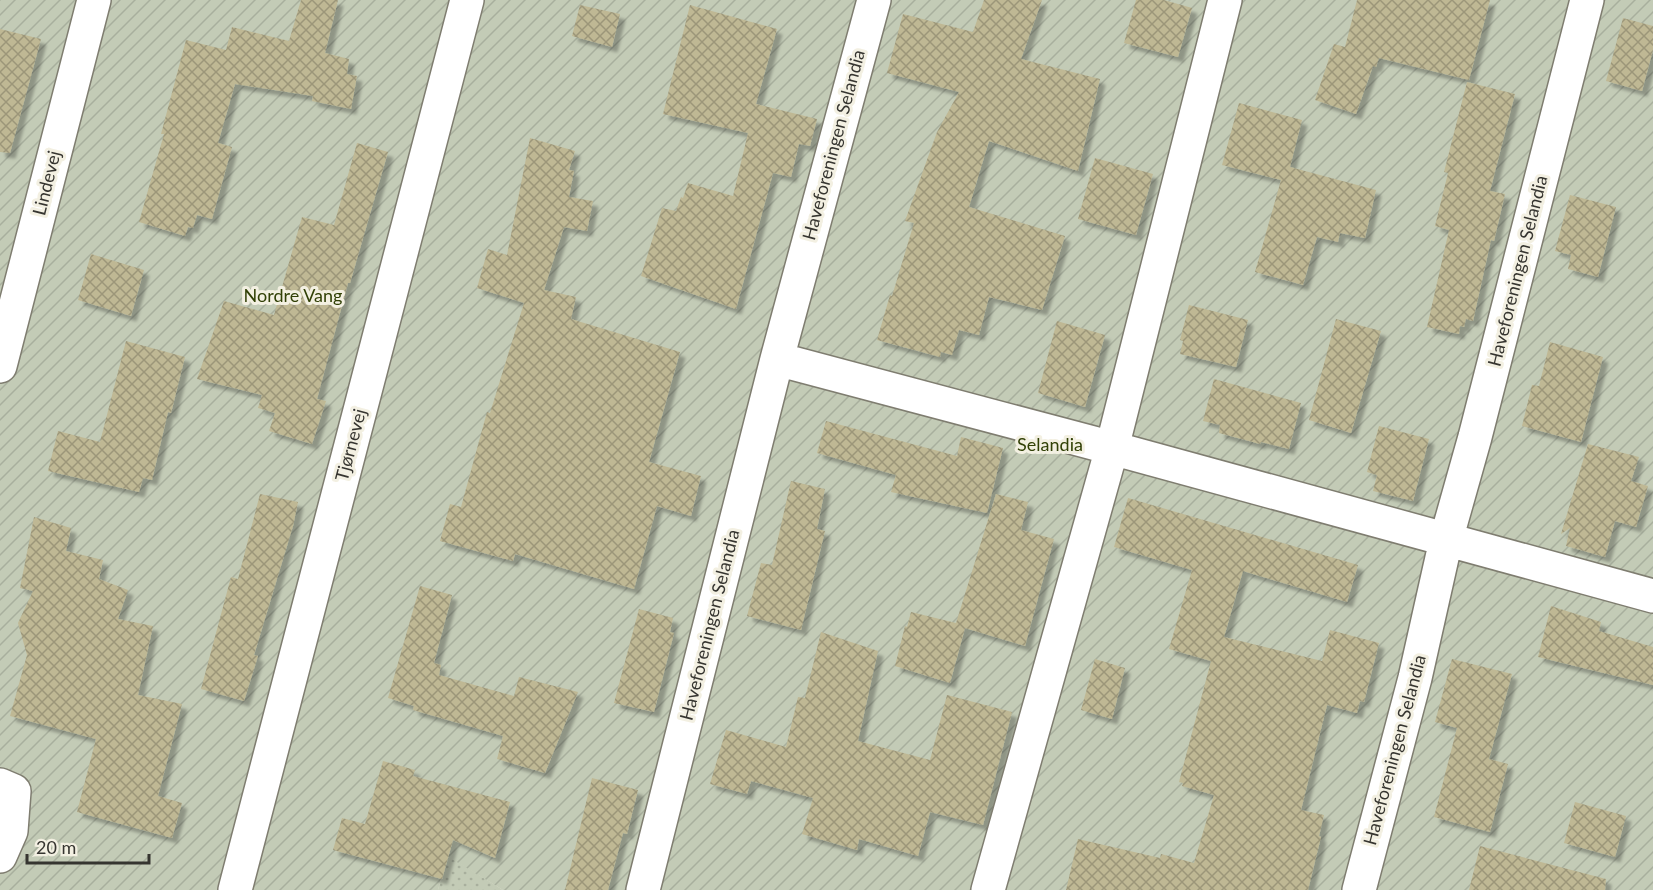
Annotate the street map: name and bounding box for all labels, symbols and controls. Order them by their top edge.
street label: Haveforeningen Selandia [797,47,869,242]
street label: Lindevej [27,148,65,217]
street label: Haveforeningen Selandia [1483,173,1551,369]
park label: Nordre Vang [244,284,342,306]
street label: Tjørnevej [330,406,370,483]
park label: Selandia [1017,433,1083,455]
street label: Haveforeningen Selandia [675,527,743,723]
street label: Haveforeningen Selandia [1358,652,1430,847]
scale bar [27,827,148,865]
text: 20 m [36,836,76,858]

